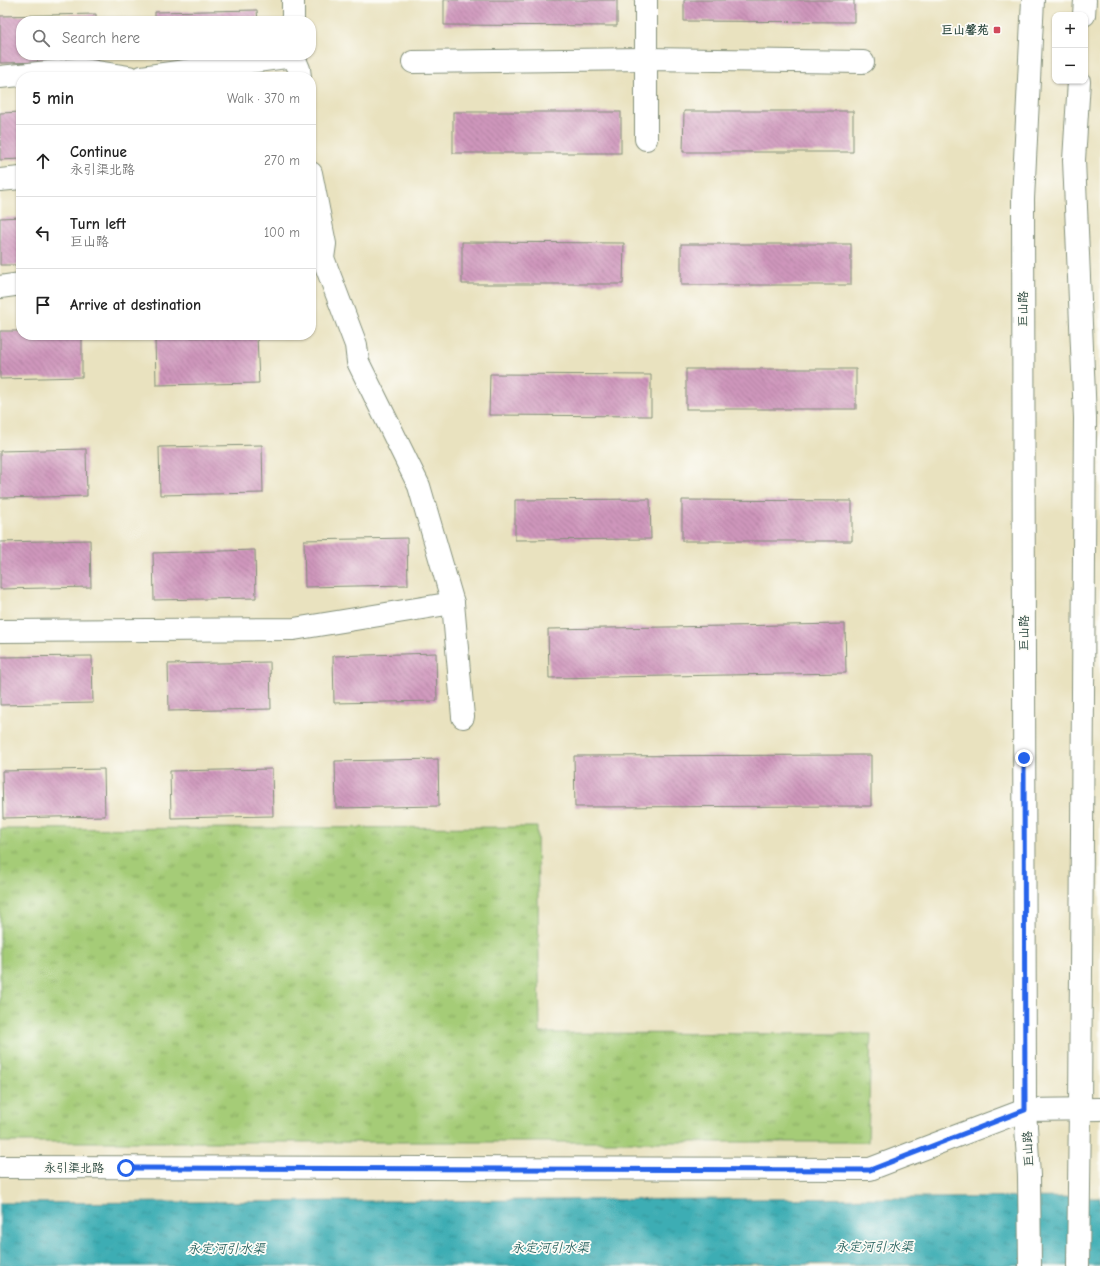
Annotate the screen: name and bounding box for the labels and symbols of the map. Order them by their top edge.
place label: 巨山馨苑 [941,23,989,37]
marker: 巨山馨苑 [992,25,1002,35]
street label: 巨山路 [1016,291,1030,327]
street label: 巨山路 [1017,615,1031,651]
route end [1015,749,1033,767]
street label: 巨山路 [1020,1131,1036,1167]
route start [117,1159,135,1177]
street label: 永引渠北路 [44,1161,104,1175]
water label: 永定河引水渠 [835,1239,914,1254]
water label: 永定河引水渠 [511,1240,590,1255]
water label: 永定河引水渠 [187,1241,266,1256]

